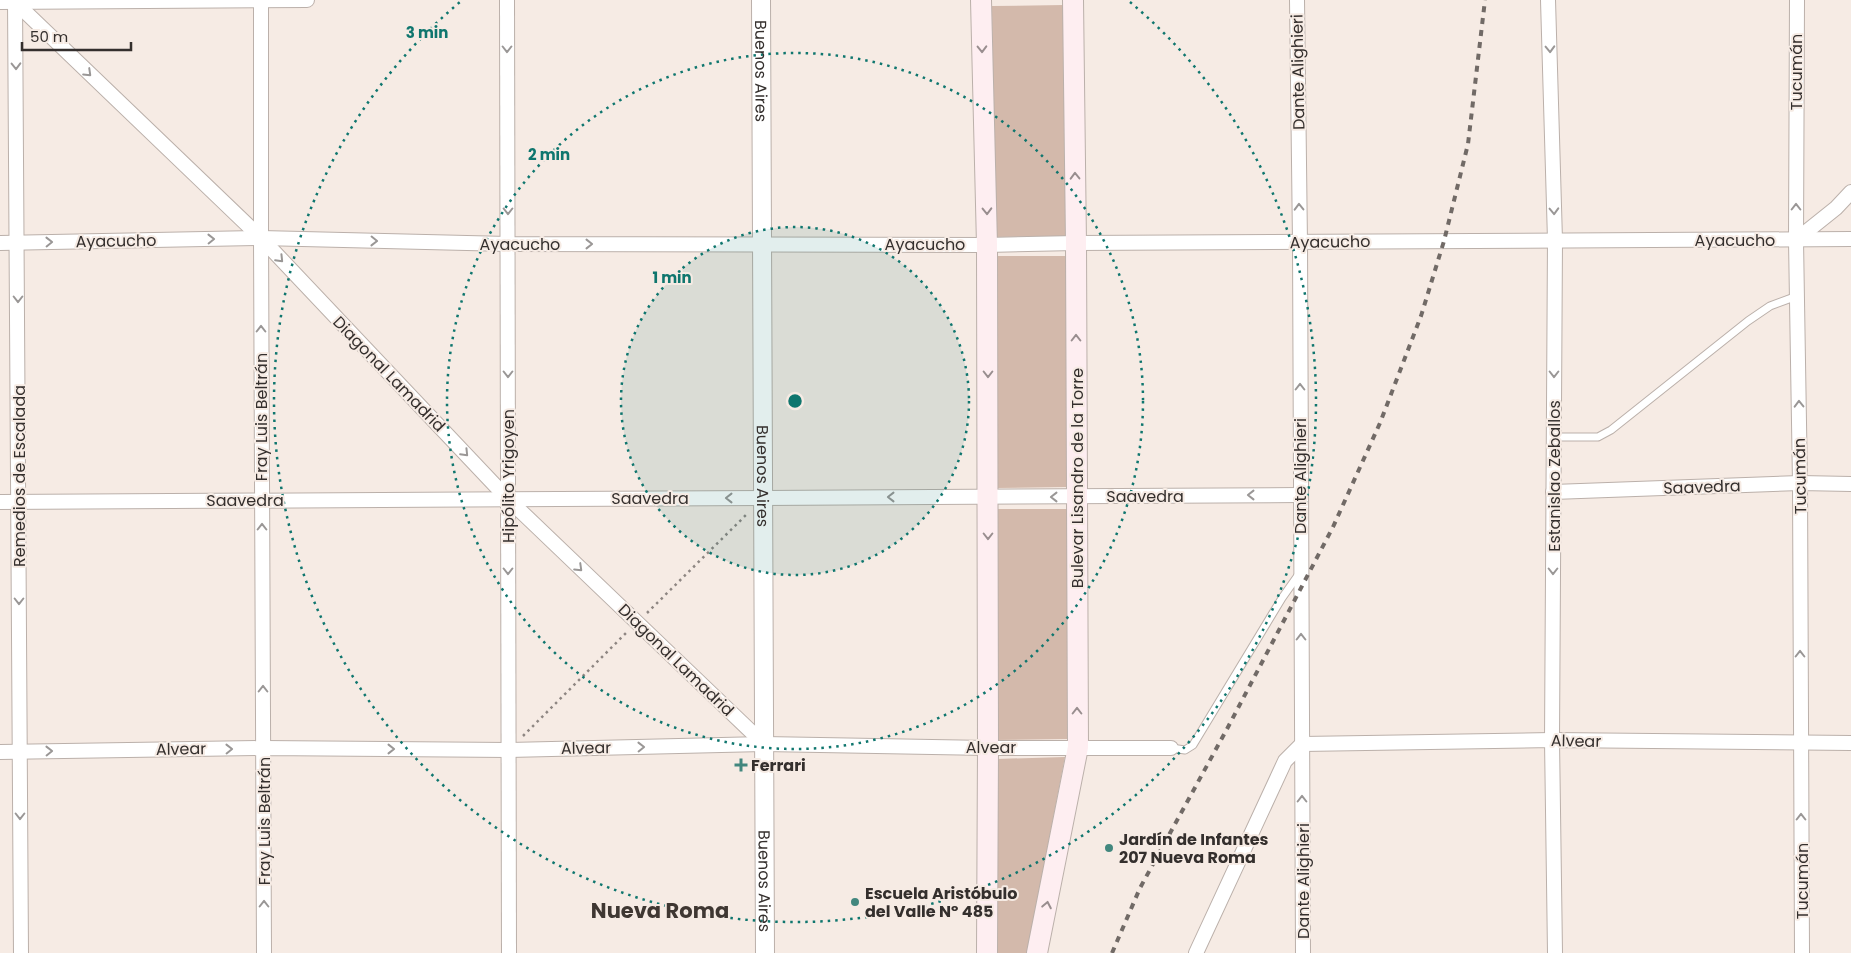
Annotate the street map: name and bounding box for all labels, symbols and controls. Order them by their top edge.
street label: Dante Alighieri [1285,14,1311,130]
scale bar [22,20,131,52]
street label: Buenos Aires [750,20,773,122]
text: 3 min [406,22,448,43]
text: 50 m [30,26,68,47]
street label: Tucumán [1785,34,1808,110]
one-way arrow [502,45,512,53]
one-way arrow [977,45,988,53]
one-way arrow [1545,45,1555,53]
one-way arrow [11,62,21,70]
one-way arrow [83,67,92,76]
text: 2 min [528,144,570,165]
one-way arrow [1070,171,1080,179]
one-way arrow [1294,203,1304,210]
one-way arrow [1791,203,1801,210]
one-way arrow [981,207,992,215]
one-way arrow [503,208,513,215]
one-way arrow [1549,208,1559,215]
street label: Ayacucho [75,229,157,253]
street label: Ayacucho [1695,229,1775,252]
street label: Ayacucho [1289,230,1371,254]
street label: Ayacucho [480,233,560,256]
street label: Ayacucho [885,233,965,256]
one-way arrow [208,234,215,244]
one-way arrow [370,236,378,246]
one-way arrow [45,237,53,248]
one-way arrow [585,239,593,249]
one-way arrow [274,253,283,262]
text: 1 min [652,267,692,288]
one-way arrow [13,295,23,303]
street label: Diagonal Lamadrid [328,311,450,437]
one-way arrow [256,325,266,333]
one-way arrow [1071,334,1081,342]
street label: Fray Luis Beltrán [250,353,273,481]
street label: Bulevar Lisandro de la Torre [1066,368,1089,588]
one-way arrow [503,370,513,378]
one-way arrow [983,370,993,378]
one-way arrow [1549,370,1559,378]
one-way arrow [1295,383,1305,390]
street label: Remedios de Escalada [8,385,31,567]
centre of rings [786,392,804,410]
street label: Estanislao Zeballos [1543,400,1566,552]
one-way arrow [1794,400,1804,408]
street label: Hipólito Yrigoyen [497,409,520,543]
street label: Dante Alighieri [1289,418,1312,534]
street label: Buenos Aires [751,425,775,527]
street label: Tucumán [1788,438,1812,514]
one-way arrow [459,447,468,456]
street label: Saavedra [1663,474,1741,500]
street label: Saavedra [1106,485,1184,508]
street label: Saavedra [611,487,689,510]
street label: Saavedra [206,489,284,512]
one-way arrow [1247,490,1255,501]
one-way arrow [1050,491,1058,502]
one-way arrow [887,492,895,502]
one-way arrow [725,493,732,503]
one-way arrow [257,523,267,530]
one-way arrow [983,532,993,540]
one-way arrow [574,562,583,571]
one-way arrow [503,568,513,575]
one-way arrow [1548,568,1558,575]
one-way arrow [14,598,24,605]
street label: Diagonal Lamadrid [613,599,739,721]
one-way arrow [1296,633,1306,640]
one-way arrow [1795,650,1805,658]
one-way arrow [258,685,268,693]
one-way arrow [1072,706,1082,714]
street label: Alvear [1551,729,1601,753]
street label: Alvear [561,736,611,760]
street label: Alvear [966,736,1016,759]
street label: Alvear [156,737,206,761]
one-way arrow [638,742,645,752]
one-way arrow [225,744,233,754]
one-way arrow [388,744,395,754]
one-way arrow [45,746,53,756]
place label: Ferrari [751,754,806,777]
street label: Fray Luis Beltrán [253,757,276,885]
marker: Ferrari [735,759,747,771]
one-way arrow [1297,795,1307,803]
one-way arrow [15,812,25,820]
one-way arrow [1796,813,1806,820]
street label: Dante Alighieri [1292,823,1315,939]
place label: Jardín de Infantes 207 Nueva Roma [1119,828,1269,869]
street label: Buenos Aires [753,830,776,932]
marker: Jardín de Infantes 207 Nueva Roma [1103,842,1115,854]
street label: Tucumán [1791,843,1814,919]
place label: Escuela Aristóbulo del Valle Nº 485 [865,882,1017,923]
district label: Nueva Roma [591,896,729,925]
marker: Escuela Aristóbulo del Valle Nº 485 [849,896,861,908]
one-way arrow [259,900,269,908]
one-way arrow [1041,901,1051,910]

